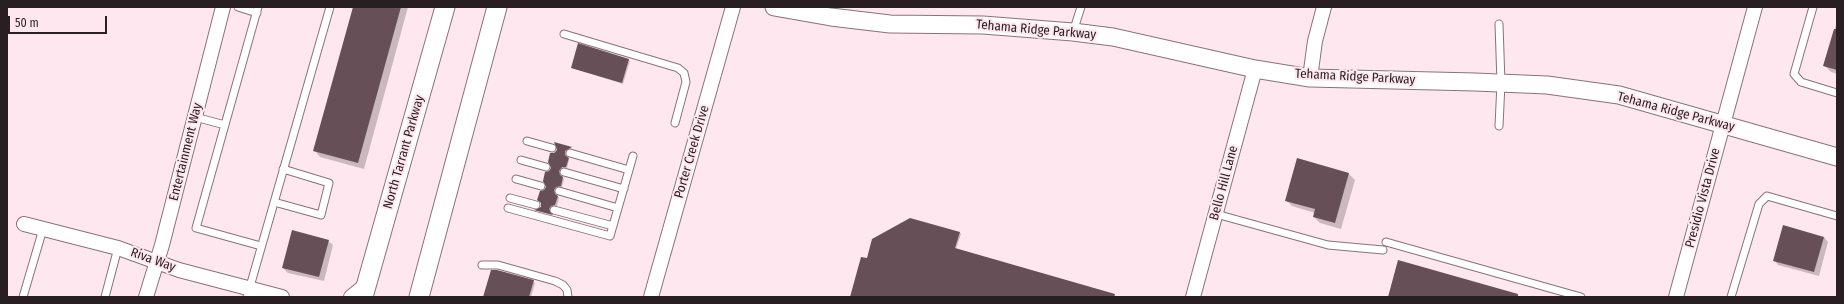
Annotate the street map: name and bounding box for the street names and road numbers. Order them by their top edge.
street label: Tehama Ridge Parkway [975,17,1097,43]
street label: Tehama Ridge Parkway [1294,66,1416,88]
street label: Tehama Ridge Parkway [1616,89,1736,135]
street label: North Tarrant Parkway [380,93,428,211]
street label: Entertainment Way [166,101,206,203]
street label: Porter Creek Drive [671,104,713,200]
street label: Bello Hill Lane [1207,144,1241,222]
street label: Presidio Vista Drive [1682,146,1724,250]
street label: Riva Way [128,245,178,275]

